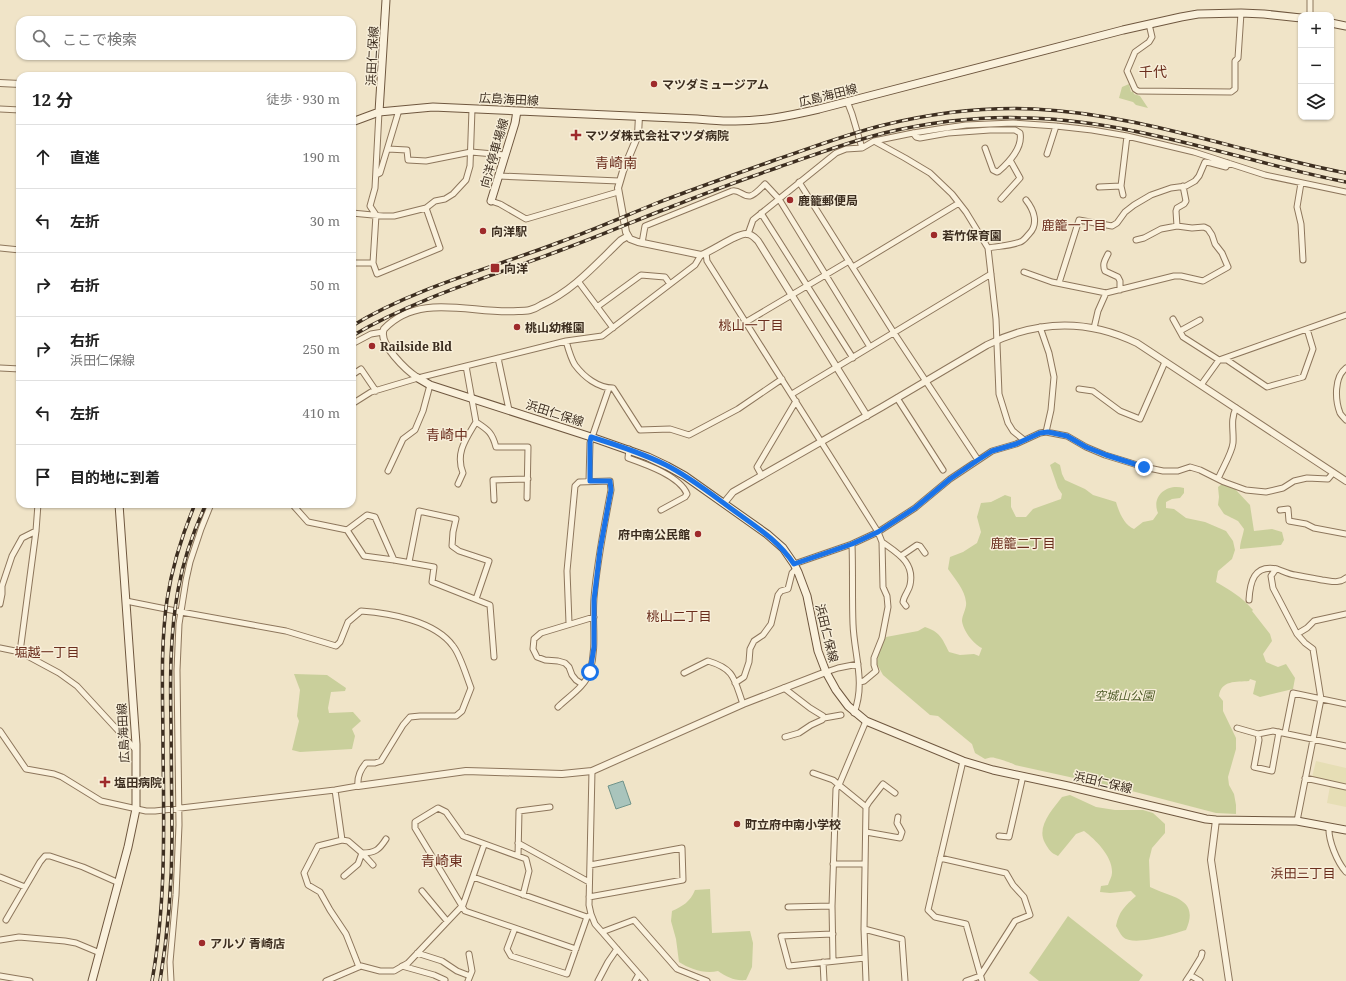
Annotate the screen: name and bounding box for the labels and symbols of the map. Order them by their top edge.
street label: 浜田仁保線 [362,26,382,86]
district label: 千代 [1139,62,1167,81]
place label: マツダミュージアム [662,76,769,93]
marker: マツダミュージアム [649,79,659,89]
street label: 広島海田線 [797,79,859,111]
street label: 広島海田線 [479,89,539,109]
street label: 向洋停車場線 [476,116,512,190]
place label: マツダ株式会社マツダ病院 [585,127,729,144]
marker: マツダ株式会社マツダ病院 [570,129,582,141]
district label: 青崎南 [595,153,637,172]
place label: 鹿籠郵便局 [798,192,858,209]
marker: 鹿籠郵便局 [785,195,795,205]
district label: 鹿籠一丁目 [1041,216,1107,234]
place label: 向洋駅 [491,223,527,240]
marker: 向洋駅 [478,226,488,236]
place label: 若竹保育園 [942,227,1002,244]
marker: 若竹保育園 [929,230,939,240]
place label: 向洋 [504,260,528,277]
marker: 向洋 [489,262,501,274]
district label: 桃山一丁目 [718,316,784,334]
place label: 桃山幼稚園 [525,319,585,336]
marker: 桃山幼稚園 [512,322,522,332]
place label: Railside Bld [380,338,452,355]
marker: Railside Bld [367,341,377,351]
street label: 浜田仁保線 [524,396,586,430]
district label: 青崎中 [426,425,468,444]
route end [1135,458,1153,476]
place label: 府中南公民館 [618,526,690,543]
marker: 府中南公民館 [693,529,703,539]
district label: 鹿籠二丁目 [990,534,1056,552]
street label: 浜田仁保線 [811,602,843,664]
district label: 桃山二丁目 [646,607,712,625]
district label: 堀越一丁目 [14,643,80,661]
route start [581,663,599,681]
park label: 空城山公園 [1094,687,1156,704]
street label: 広島海田線 [113,703,133,763]
street label: 浜田仁保線 [1072,767,1134,797]
place label: 塩田病院 [114,774,162,791]
marker: 塩田病院 [99,776,111,788]
place label: 町立府中南小学校 [745,816,841,833]
marker: 町立府中南小学校 [732,819,742,829]
district label: 青崎東 [421,851,463,870]
district label: 浜田三丁目 [1270,864,1336,882]
place label: アルゾ 青崎店 [210,935,285,952]
marker: アルゾ 青崎店 [197,938,207,948]

